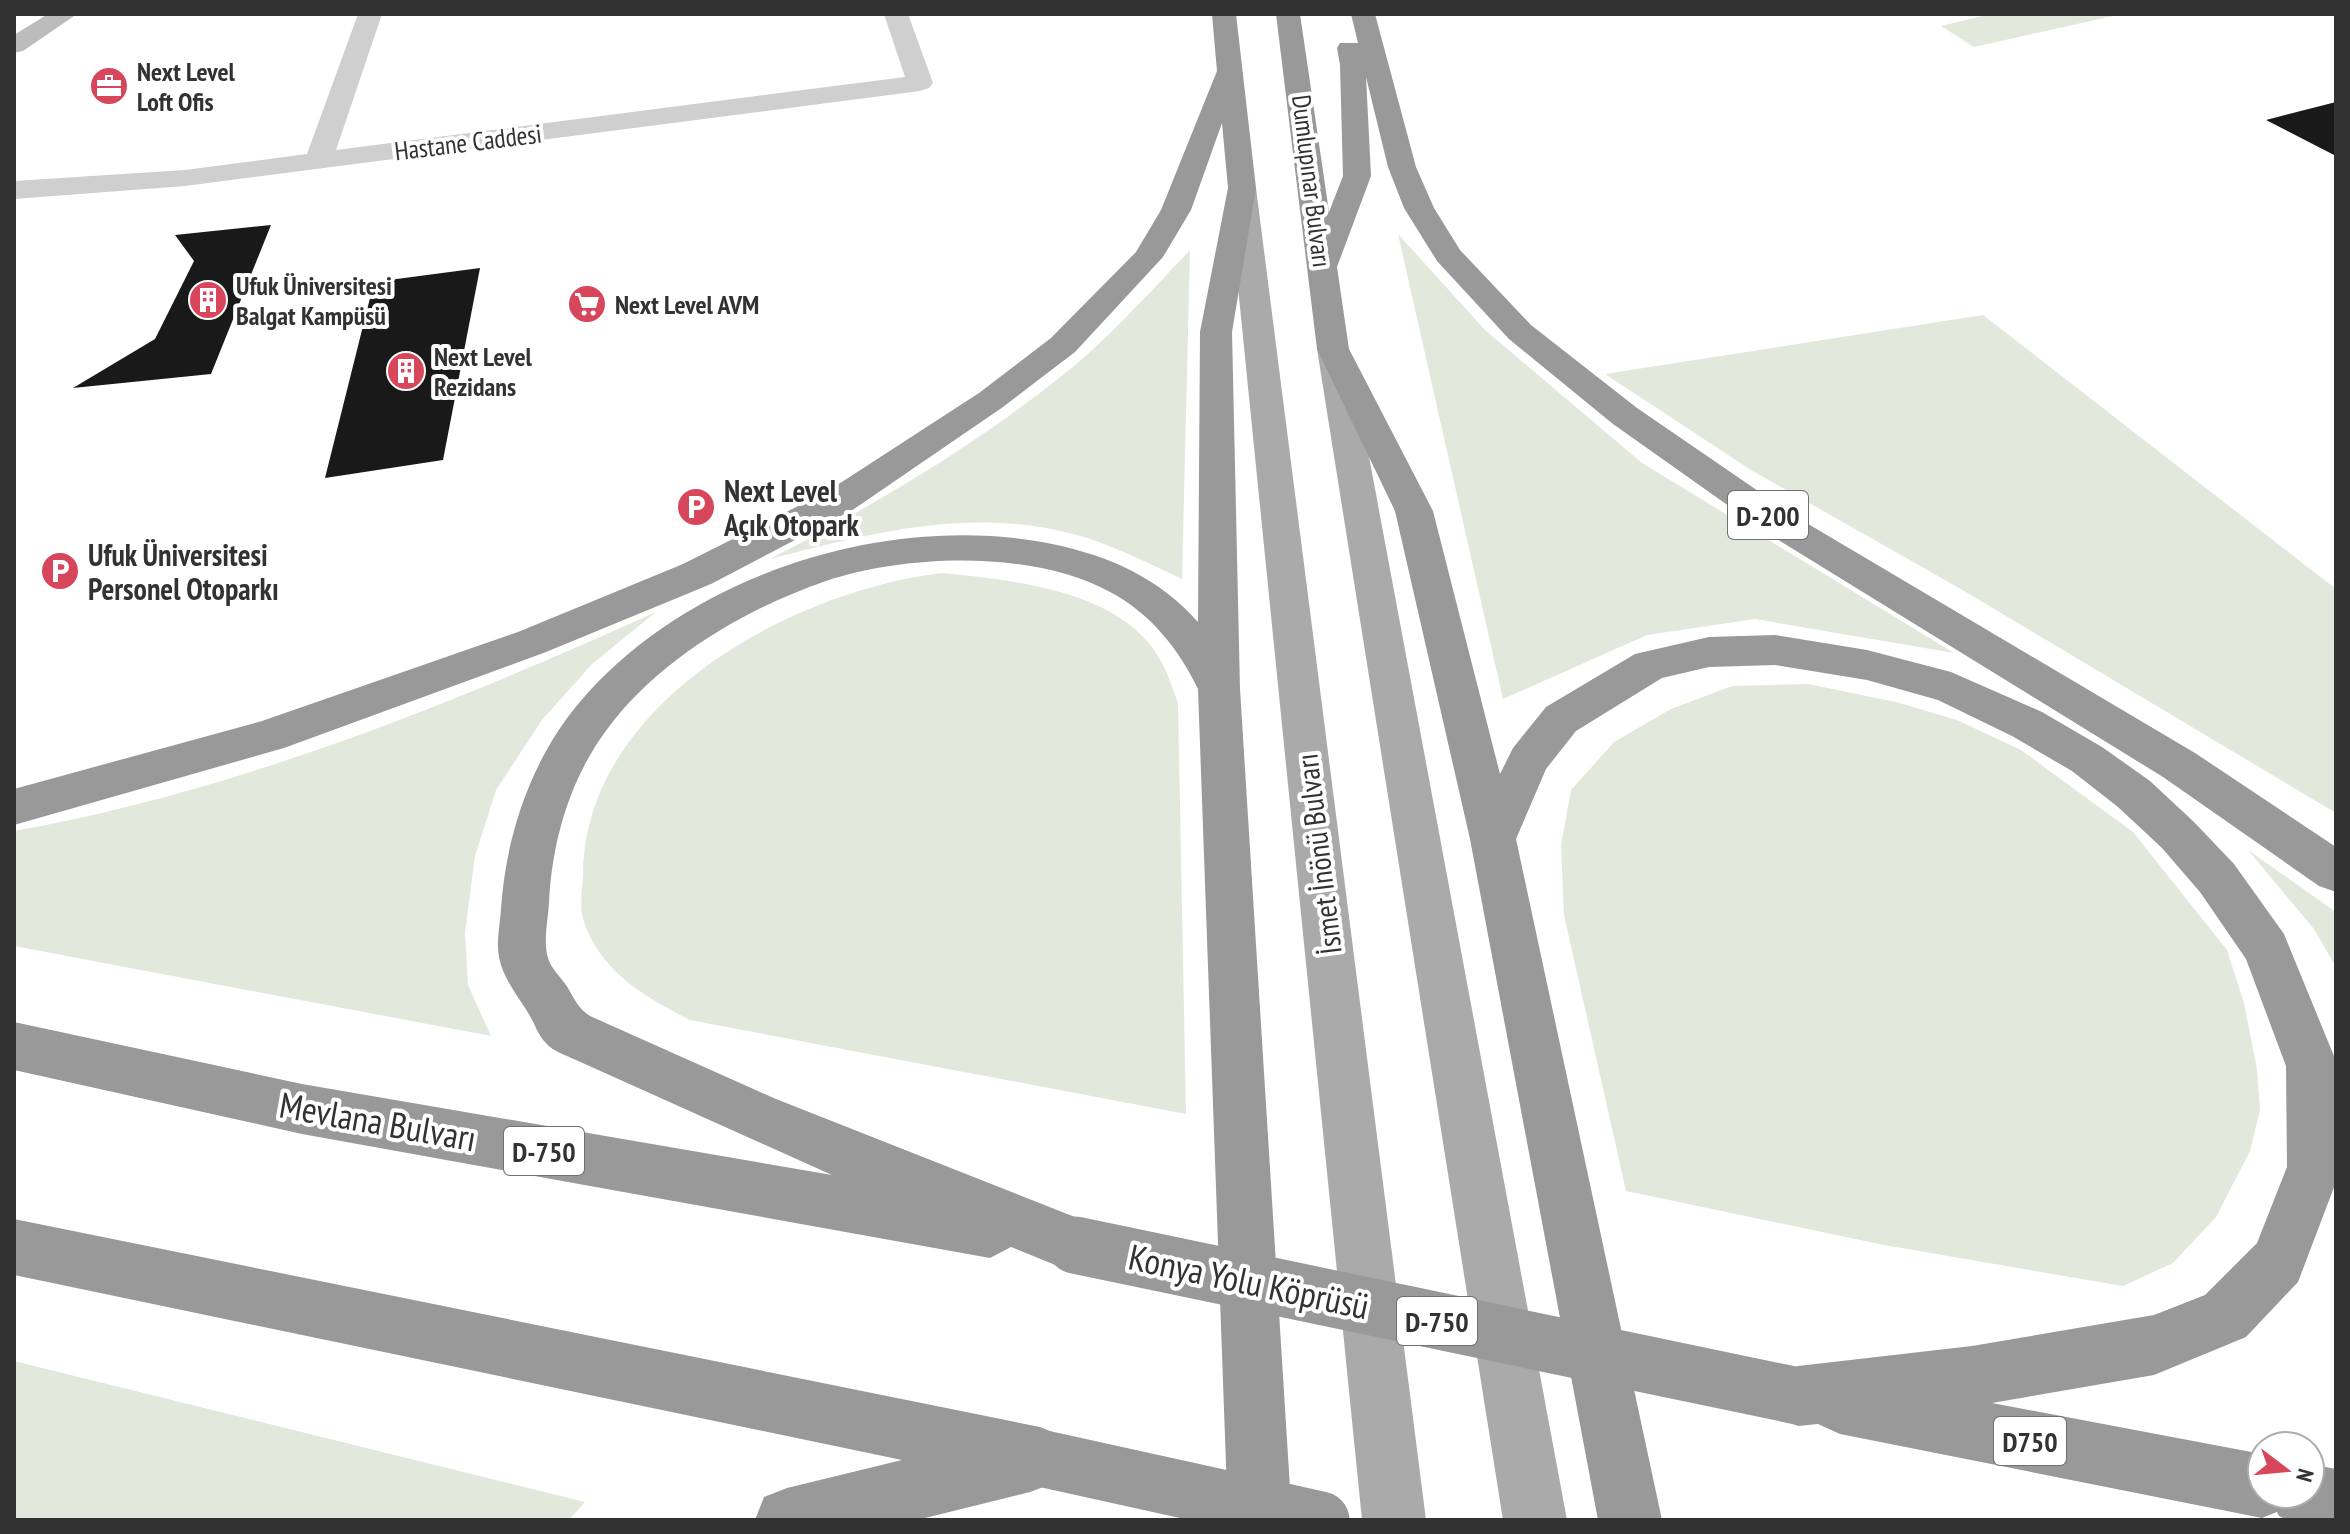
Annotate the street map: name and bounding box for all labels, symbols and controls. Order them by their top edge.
place label: Next Level Loft Ofis [137,55,236,118]
office icon: Next Level Loft Ofis [88,65,130,107]
street label: Dumlupınar Bulvarı [1285,93,1339,269]
street label: Hastane Caddesi [393,117,543,167]
place label: Ufuk Üniversitesi Balgat Kampüsü [236,269,392,332]
building icon: Ufuk Üniversitesi Balgat Kampüsü [187,279,229,321]
supermarket icon: Next Level AVM [566,283,608,325]
place label: Next Level AVM [615,288,759,321]
place label: Next Level Rezidans [434,340,533,403]
building icon: Next Level Rezidans [385,350,427,392]
place label: Next Level Açık Otopark [723,471,859,544]
parking icon: Next Level Açık Otopark [675,486,717,528]
road number: D-200 [1728,491,1808,539]
place label: Ufuk Üniversitesi Personel Otoparkı [88,535,279,608]
parking icon: Ufuk Üniversitesi Personel Otoparkı [39,550,81,592]
street label: İsmet İnönü Bulvarı [1286,751,1350,957]
street label: Mevlana Bulvarı [276,1081,480,1161]
road number: D-750 [504,1127,584,1175]
street label: Konya Yolu Köprüsü [1125,1233,1373,1329]
road number: D-750 [1397,1297,1477,1345]
road number: D750 [1994,1417,2066,1465]
north arrow [2246,1430,2326,1510]
text: N [2290,1466,2320,1485]

